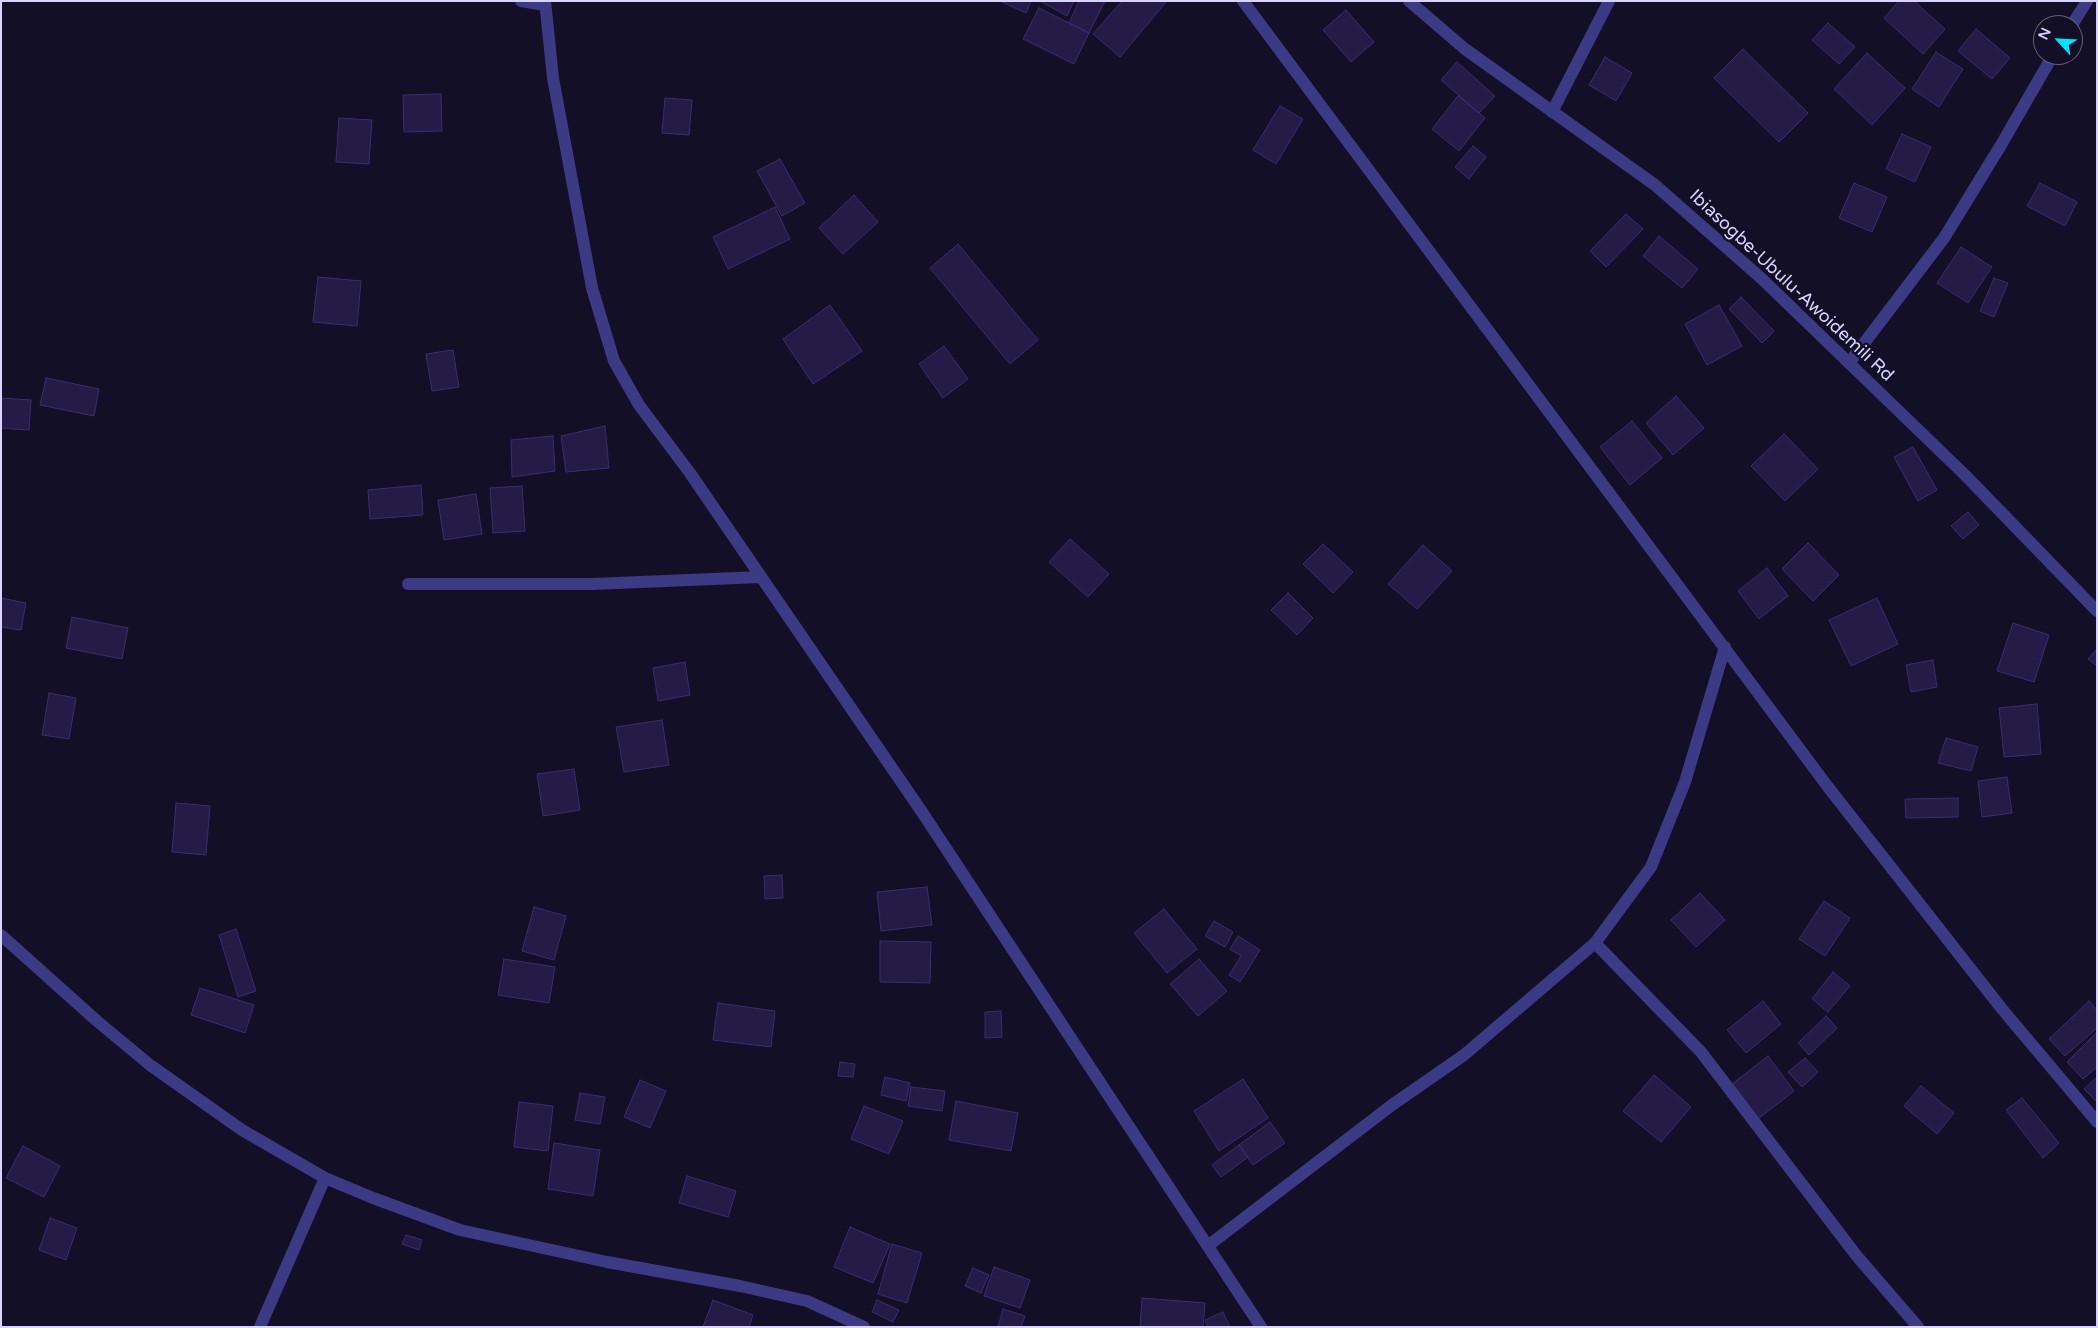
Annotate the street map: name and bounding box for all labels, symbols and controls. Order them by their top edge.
north arrow [2033,15,2083,65]
text: N [2035,25,2055,43]
street label: Ibiasogbe-Ubulu-Awoidemili Rd [1684,185,1898,387]

